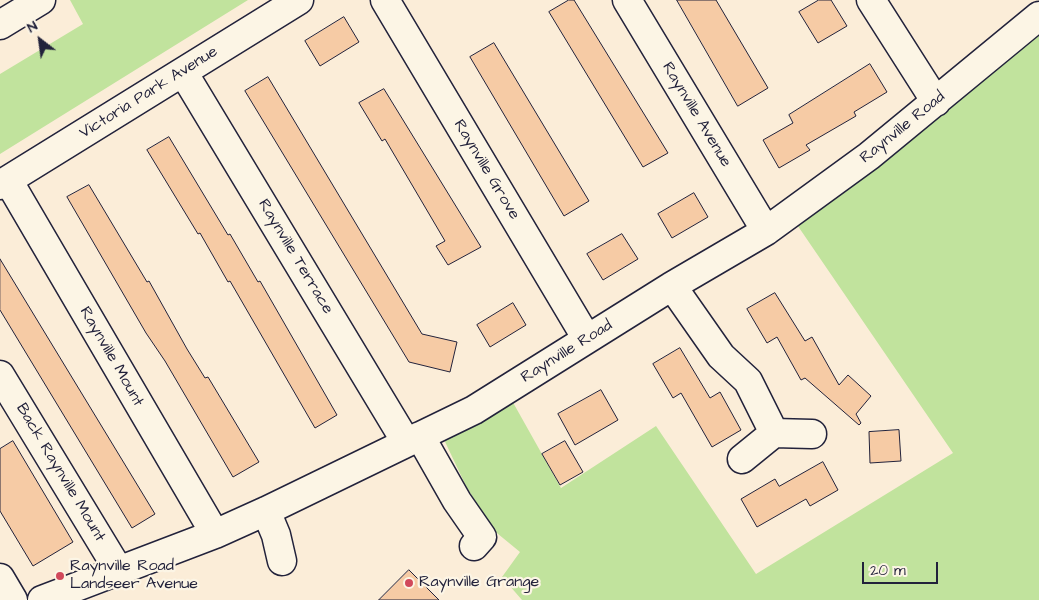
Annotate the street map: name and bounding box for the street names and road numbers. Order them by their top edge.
street label: Victoria Park Avenue [76,43,222,143]
street label: Raynville Avenue [657,59,735,171]
street label: Raynville Road [857,88,949,168]
street label: Raynville Grove [449,117,523,223]
street label: Raynville Terrace [253,196,337,318]
street label: Raynville Mount [75,304,147,410]
street label: Raynville Road [518,316,616,388]
street label: Back Raynville Mount [11,400,109,546]

